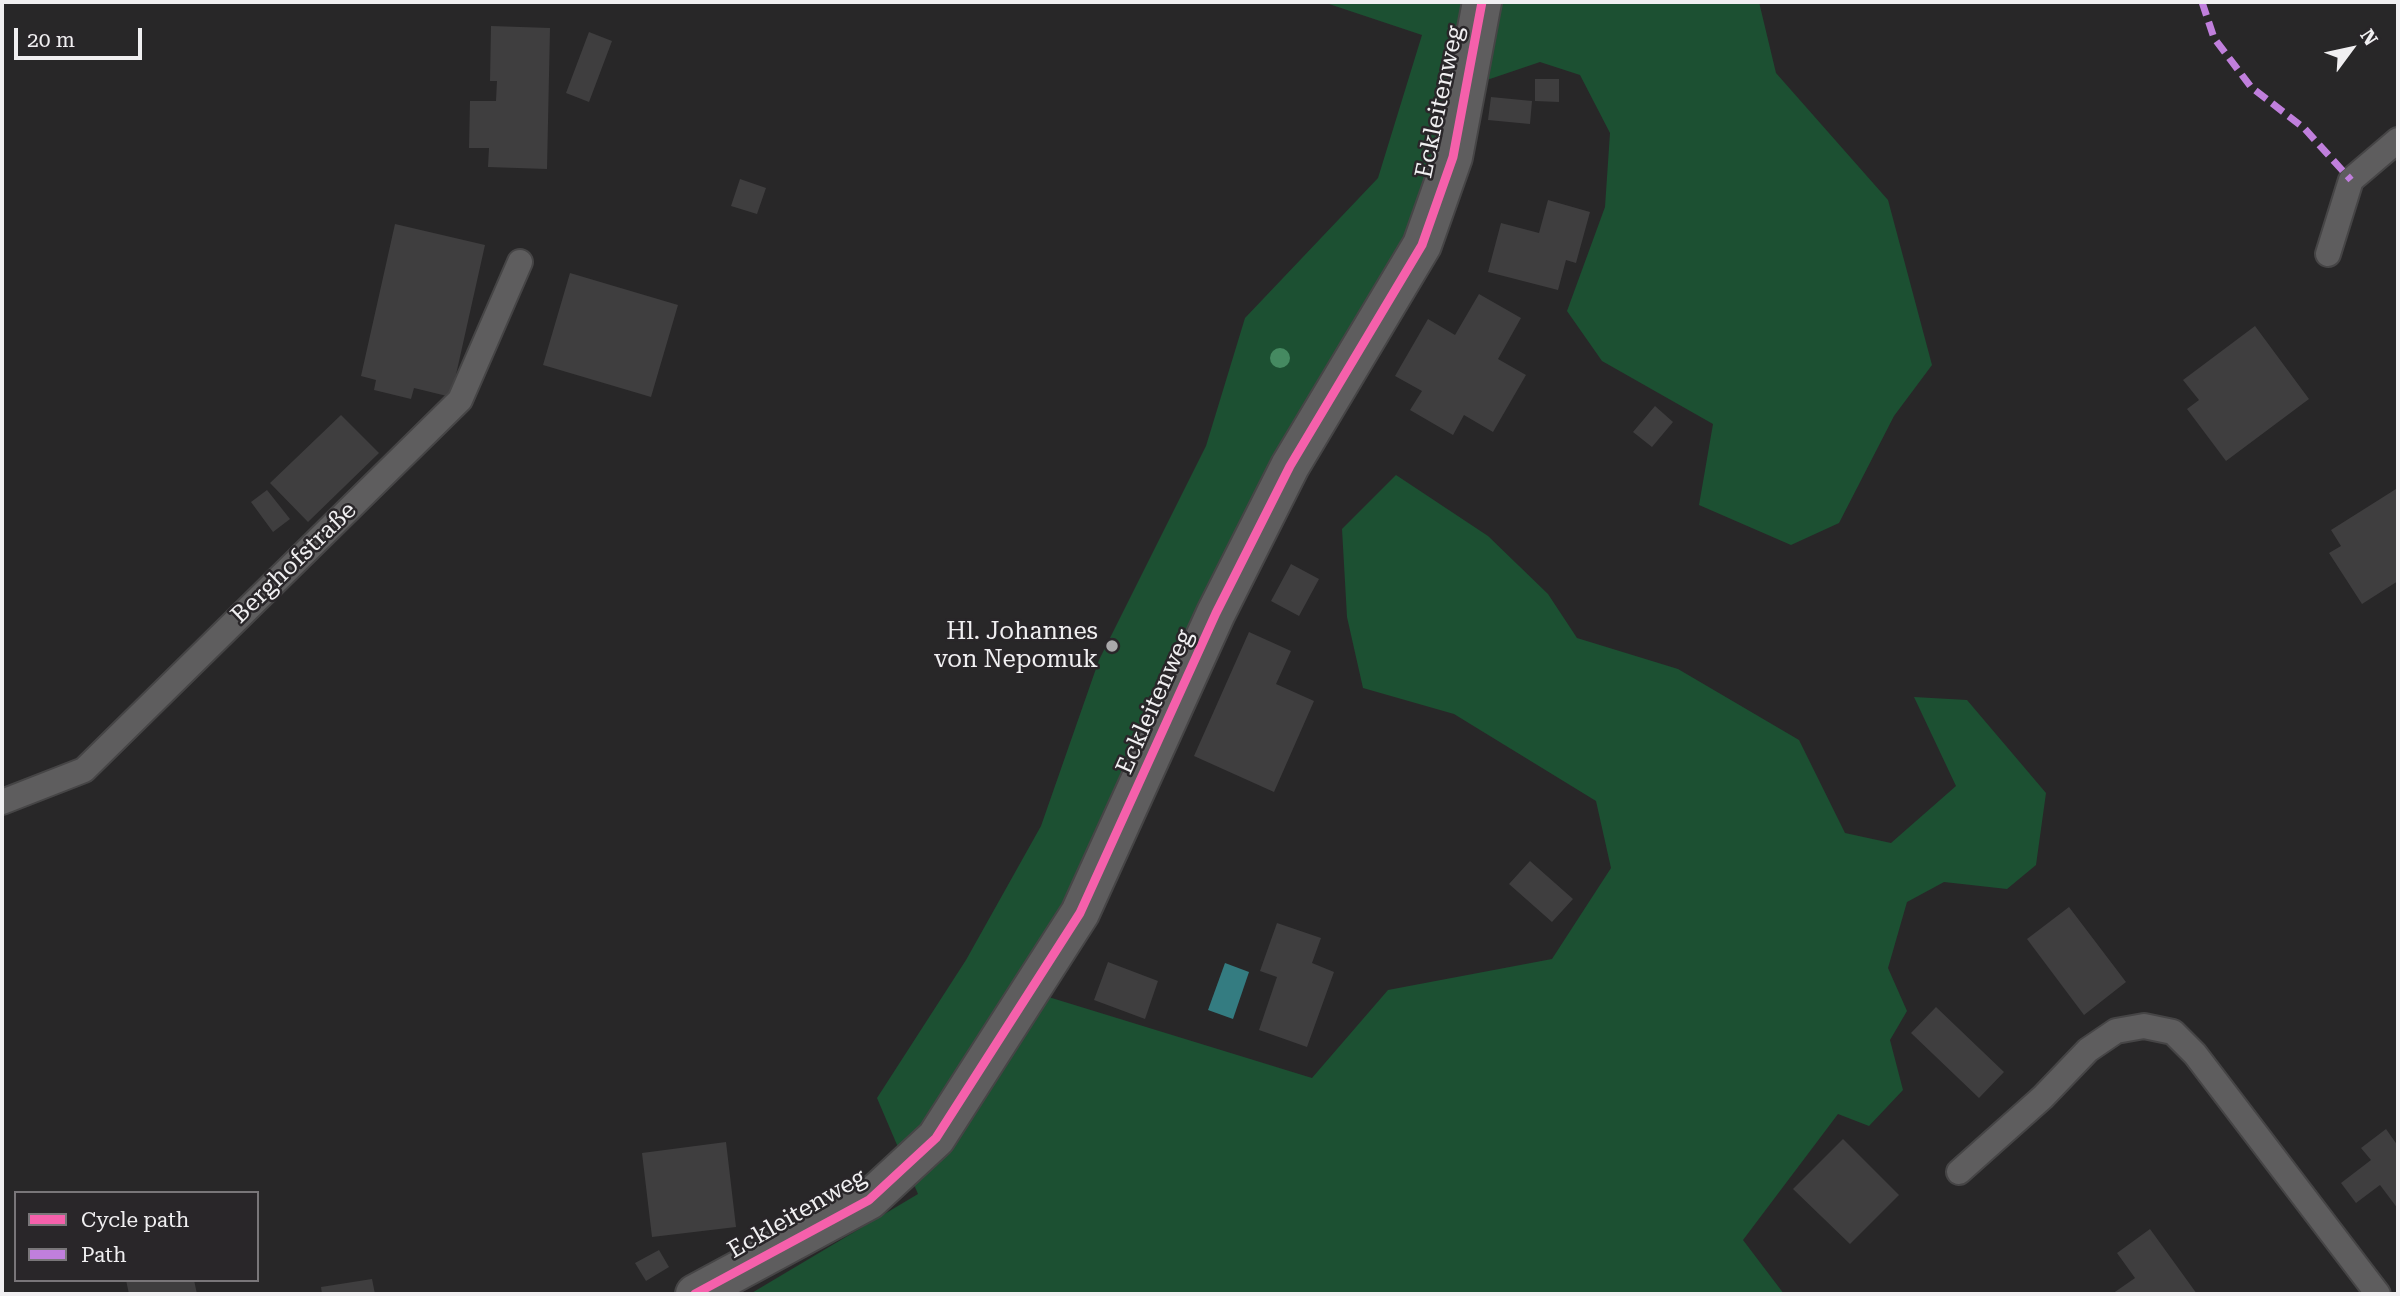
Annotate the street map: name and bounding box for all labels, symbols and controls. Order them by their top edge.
scale bar [18,14,145,58]
north arrow [2316,14,2386,84]
street label: Eckleitenweg [1410,23,1470,181]
text: N [2355,25,2383,50]
text: 20 m [27,28,75,52]
street label: Berghofstraße [225,496,363,630]
place label: Hl. Johannes von Nepomuk [934,618,1098,674]
street label: Eckleitenweg [1110,625,1200,779]
marker: Hl. Johannes von Nepomuk [1104,638,1120,654]
street label: Eckleitenweg [723,1163,871,1265]
legend [14,1191,259,1282]
text: Cycle path [81,1208,189,1232]
text: Path [81,1243,127,1267]

